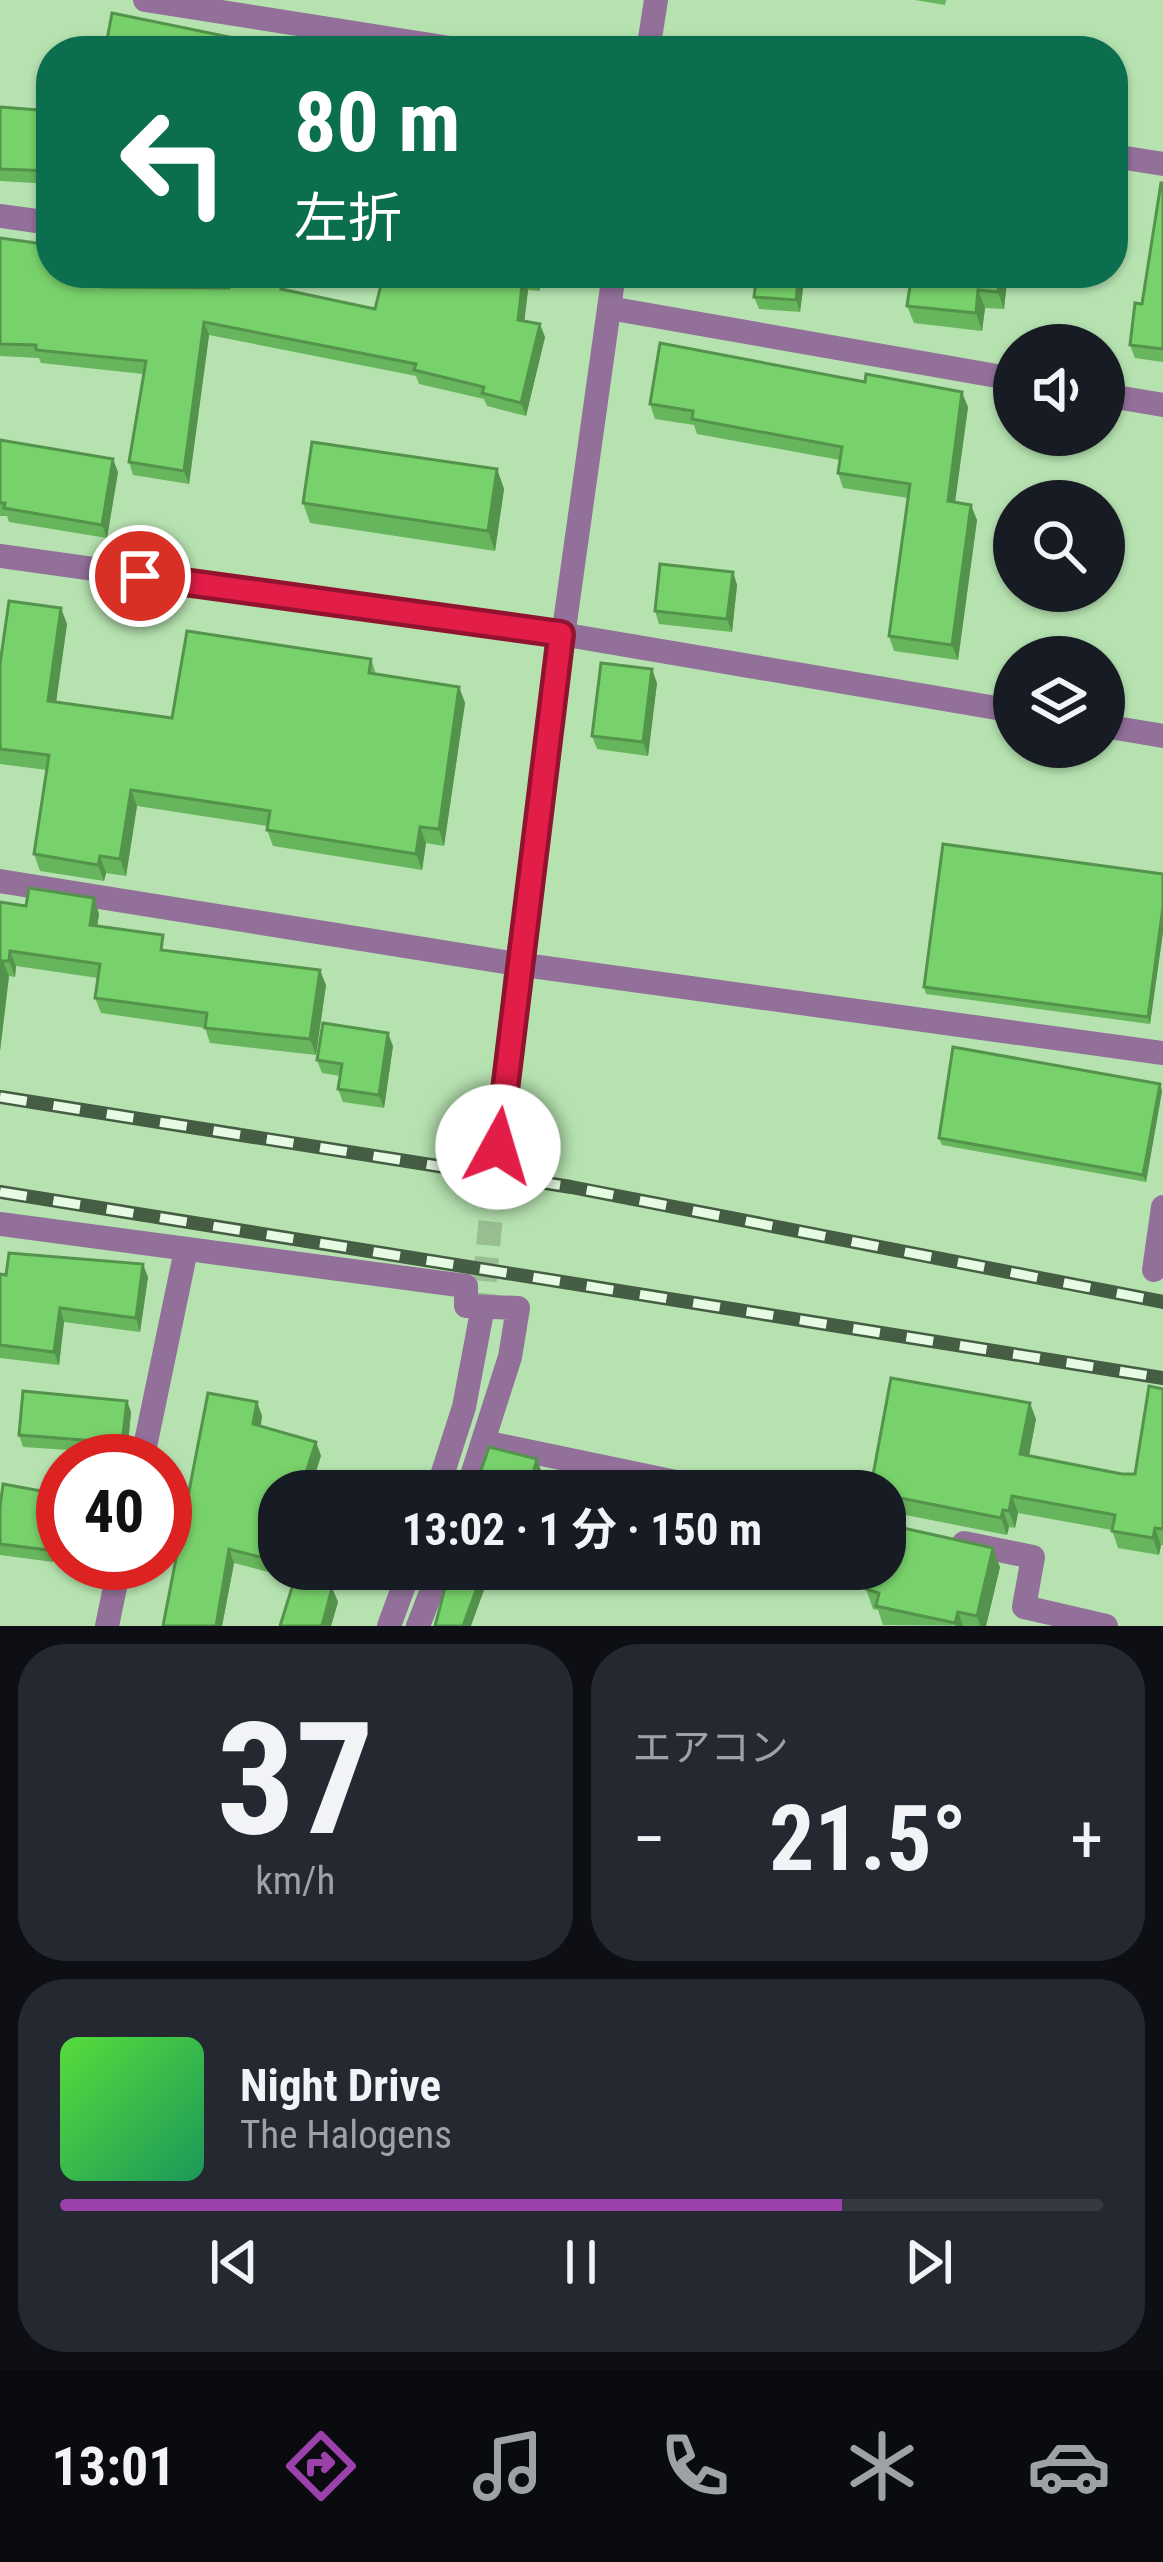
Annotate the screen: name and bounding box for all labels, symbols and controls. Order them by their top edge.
text: 80 m [294,73,461,172]
icon: left [96,84,252,240]
text: 左折 [294,187,402,250]
map controls [993,324,1125,768]
button: sound [993,324,1125,456]
button: search [993,480,1125,612]
pin [89,525,191,627]
icon: arrive [107,543,173,609]
button: layers [993,636,1125,768]
position arrow [435,1084,561,1210]
speed limit sign: 40 [36,1434,192,1590]
text: 13:02 · 1 分 · 150 m [402,1503,762,1556]
text: 37 [216,1688,374,1871]
text: エアコン [633,1725,789,1771]
text: 21.5° [769,1787,967,1892]
text: − [633,1801,666,1878]
text: + [1070,1801,1103,1878]
text: km/h [255,1858,335,1904]
text: Night Drive [240,2059,441,2112]
text: The Halogens [240,2112,452,2158]
icon: previous [201,2229,267,2295]
icon: pause [548,2229,614,2295]
icon: next [896,2229,962,2295]
icon: directions [279,2424,363,2508]
icon: music [466,2424,550,2508]
icon: phone [653,2424,737,2508]
icon: climate [840,2424,924,2508]
icon: car [1027,2424,1111,2508]
text: 13:01 [52,2435,176,2498]

